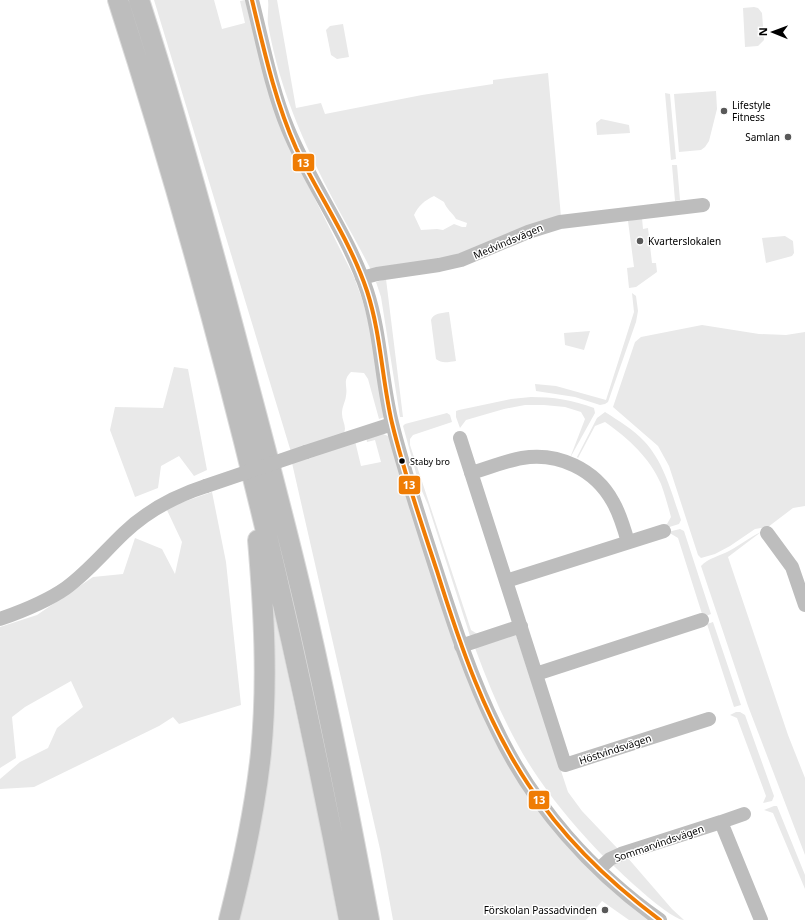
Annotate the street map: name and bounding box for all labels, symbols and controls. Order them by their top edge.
north arrow [753,12,793,52]
text: N [755,27,770,36]
place label: Lifestyle Fitness [732,98,771,124]
marker: Lifestyle Fitness [719,106,729,116]
place label: Samlan [745,130,780,144]
marker: Samlan [783,132,793,142]
line badge: 13 [292,153,315,172]
text: 13 [297,155,309,170]
street label: Medvindsvägen [471,220,545,262]
place label: Kvarterslokalen [648,234,721,248]
marker: Kvarterslokalen [635,236,645,246]
place label: Staby bro [410,455,450,468]
marker: Staby bro [397,456,407,466]
line badge: 13 [398,475,421,495]
text: 13 [403,477,415,492]
street label: Höstvindsvägen [577,731,653,767]
line badge: 13 [528,790,550,810]
text: 13 [533,792,545,807]
street label: Sommarvindsvägen [613,821,705,865]
place label: Förskolan Passadvinden [484,903,597,917]
marker: Förskolan Passadvinden [600,905,610,915]

